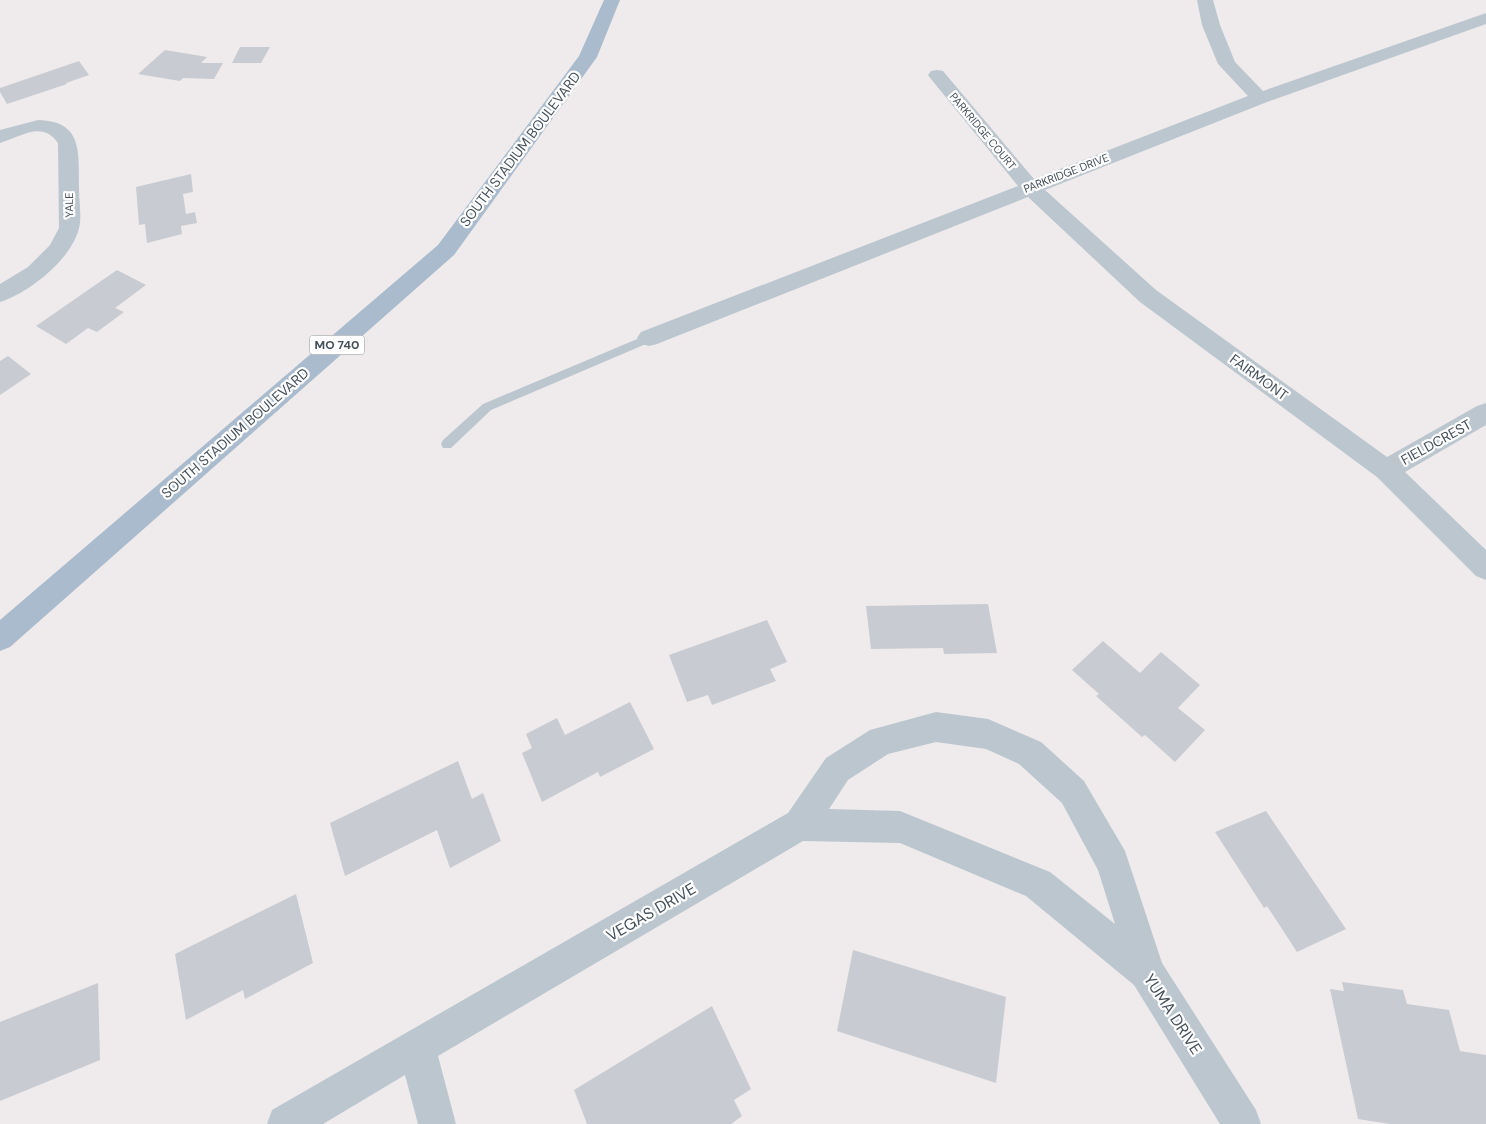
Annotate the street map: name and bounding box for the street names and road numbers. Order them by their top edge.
street label: SOUTH STADIUM BOULEVARD [456,68,584,230]
street label: PARKRIDGE COURT [947,90,1019,172]
street label: PARKRIDGE DRIVE [1021,150,1111,196]
street label: YALE [62,192,76,218]
road number: MO 740 [310,336,364,354]
street label: FAIRMONT [1226,350,1292,404]
street label: SOUTH STADIUM BOULEVARD [157,364,313,502]
street label: FIELDCREST [1398,415,1474,469]
street label: VEGAS DRIVE [602,878,700,946]
street label: YUMA DRIVE [1139,970,1207,1058]

